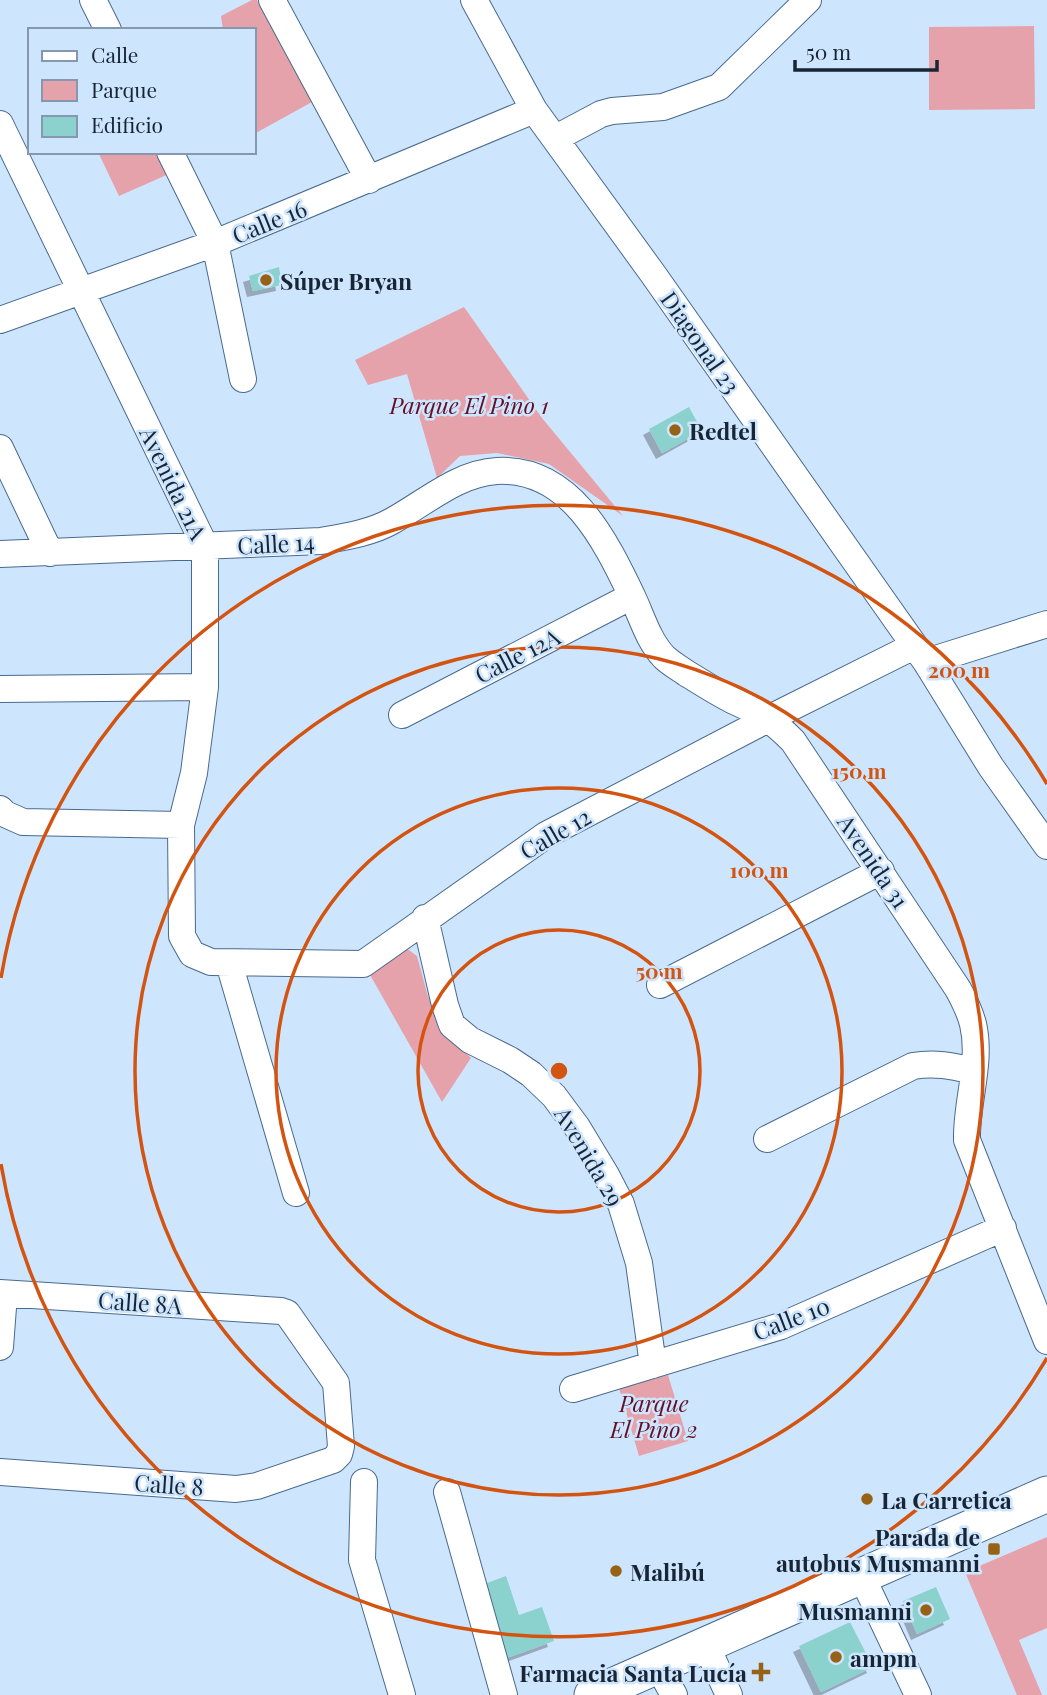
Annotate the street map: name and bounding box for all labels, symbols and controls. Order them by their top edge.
legend [28,28,256,154]
scale bar [795,28,937,72]
text: 50 m [806,37,852,65]
text: Calle [91,40,138,68]
text: Parque [91,75,157,103]
text: Edificio [91,110,163,138]
street label: Calle 16 [227,192,311,250]
place label: Súper Bryan [280,265,412,296]
marker: Súper Bryan [258,272,274,288]
street label: Diagonal 23 [654,285,748,399]
park label: Parque El Pino 1 [388,389,549,420]
place label: Redtel [689,415,757,446]
street label: Avenida 21A [133,421,215,545]
marker: Redtel [667,422,683,438]
street label: Calle 14 [237,525,315,561]
street label: Calle 12A [469,620,565,690]
text: 200 m [928,655,990,683]
text: 150 m [832,756,886,784]
street label: Calle 12 [514,800,596,866]
street label: Avenida 31 [831,807,917,914]
text: 100 m [729,855,789,883]
text: 50 m [635,956,683,984]
centre of rings [547,1059,571,1083]
street label: Avenida 29 [548,1100,632,1211]
street label: Calle 8A [97,1284,183,1320]
street label: Calle 10 [748,1289,834,1347]
park label: Parque El Pino 2 [609,1387,698,1444]
street label: Calle 8 [133,1466,205,1502]
place label: La Carretica [881,1484,1012,1515]
marker: La Carretica [859,1491,875,1507]
place label: Parada de autobus Musmanni [776,1521,980,1578]
marker: Parada de autobus Musmanni [986,1541,1002,1557]
place label: Malibú [630,1556,705,1587]
marker: Malibú [608,1563,624,1579]
place label: Musmanni [798,1595,912,1626]
marker: Musmanni [918,1602,934,1618]
place label: ampm [850,1642,918,1673]
marker: ampm [828,1649,844,1665]
place label: Farmacia Santa Lucía [519,1657,747,1688]
marker: Farmacia Santa Lucía [753,1664,769,1680]

